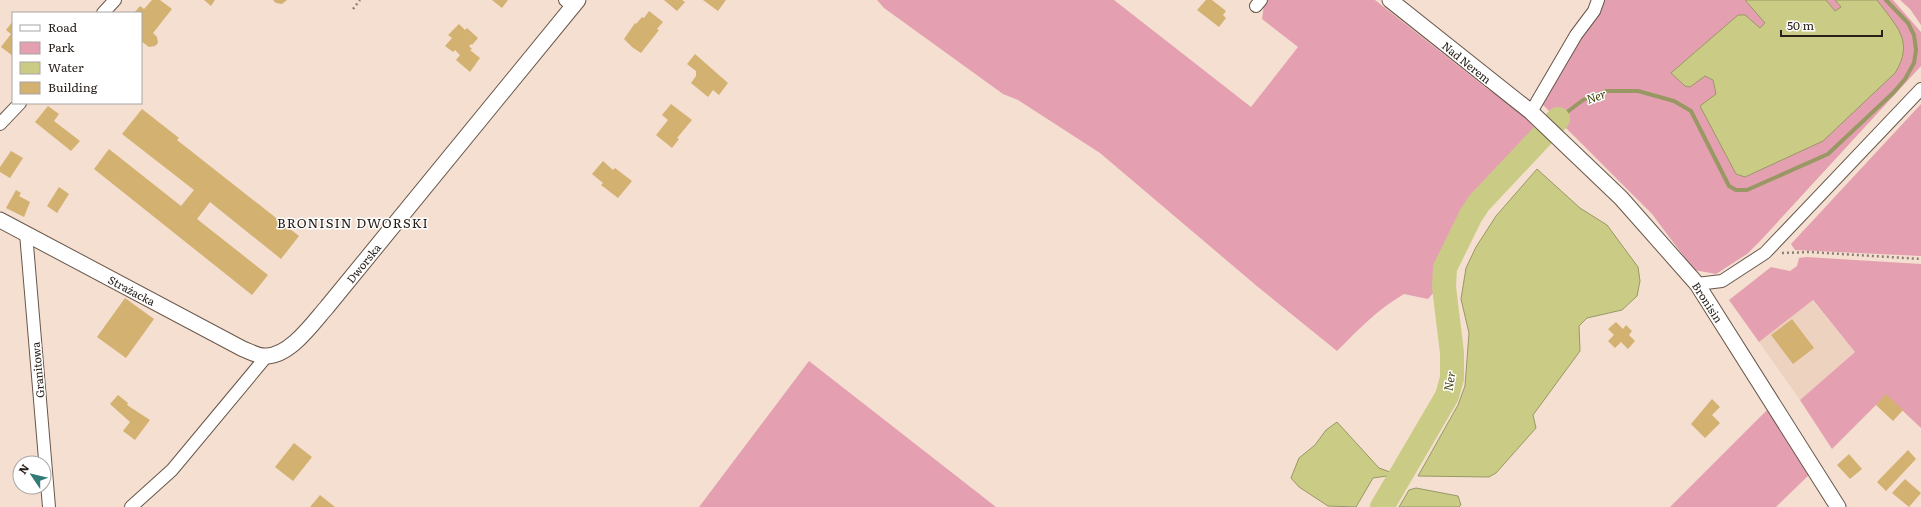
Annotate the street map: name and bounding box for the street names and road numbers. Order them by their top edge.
street label: Nad Nerem [1439,37,1495,87]
street label: Dworska [342,240,384,286]
street label: Strażacka [106,271,158,309]
street label: Bronisin [1689,279,1727,325]
street label: Granitowa [27,341,47,399]

